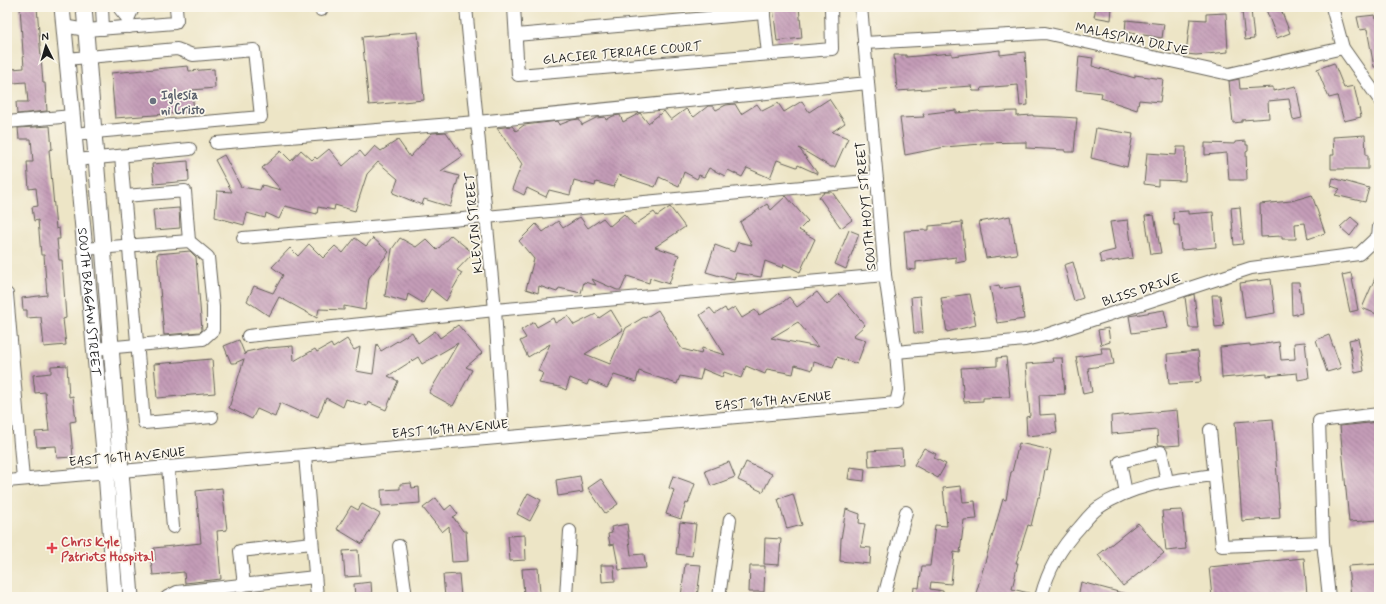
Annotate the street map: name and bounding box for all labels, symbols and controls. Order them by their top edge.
street label: MALASPINA DRIVE [1074,19,1190,60]
north arrow [26,26,66,66]
text: N [41,30,49,44]
street label: GLACIER TERRACE COURT [542,38,703,69]
place label: Iglesia ni Cristo [161,87,205,119]
marker: Iglesia ni Cristo [148,96,158,106]
street label: SOUTH HOYT STREET [852,140,881,271]
street label: KLEVIN STREET [462,171,487,274]
street label: SOUTH BRAGAW STREET [73,227,104,378]
street label: BLISS DRIVE [1100,270,1183,311]
street label: EAST 16TH AVENUE [714,388,832,415]
street label: EAST 16TH AVENUE [391,416,509,443]
street label: EAST 16TH AVENUE [68,444,186,471]
place label: Chris Kyle Patriots Hospital [61,534,154,566]
marker: Chris Kyle Patriots Hospital [46,542,58,554]

